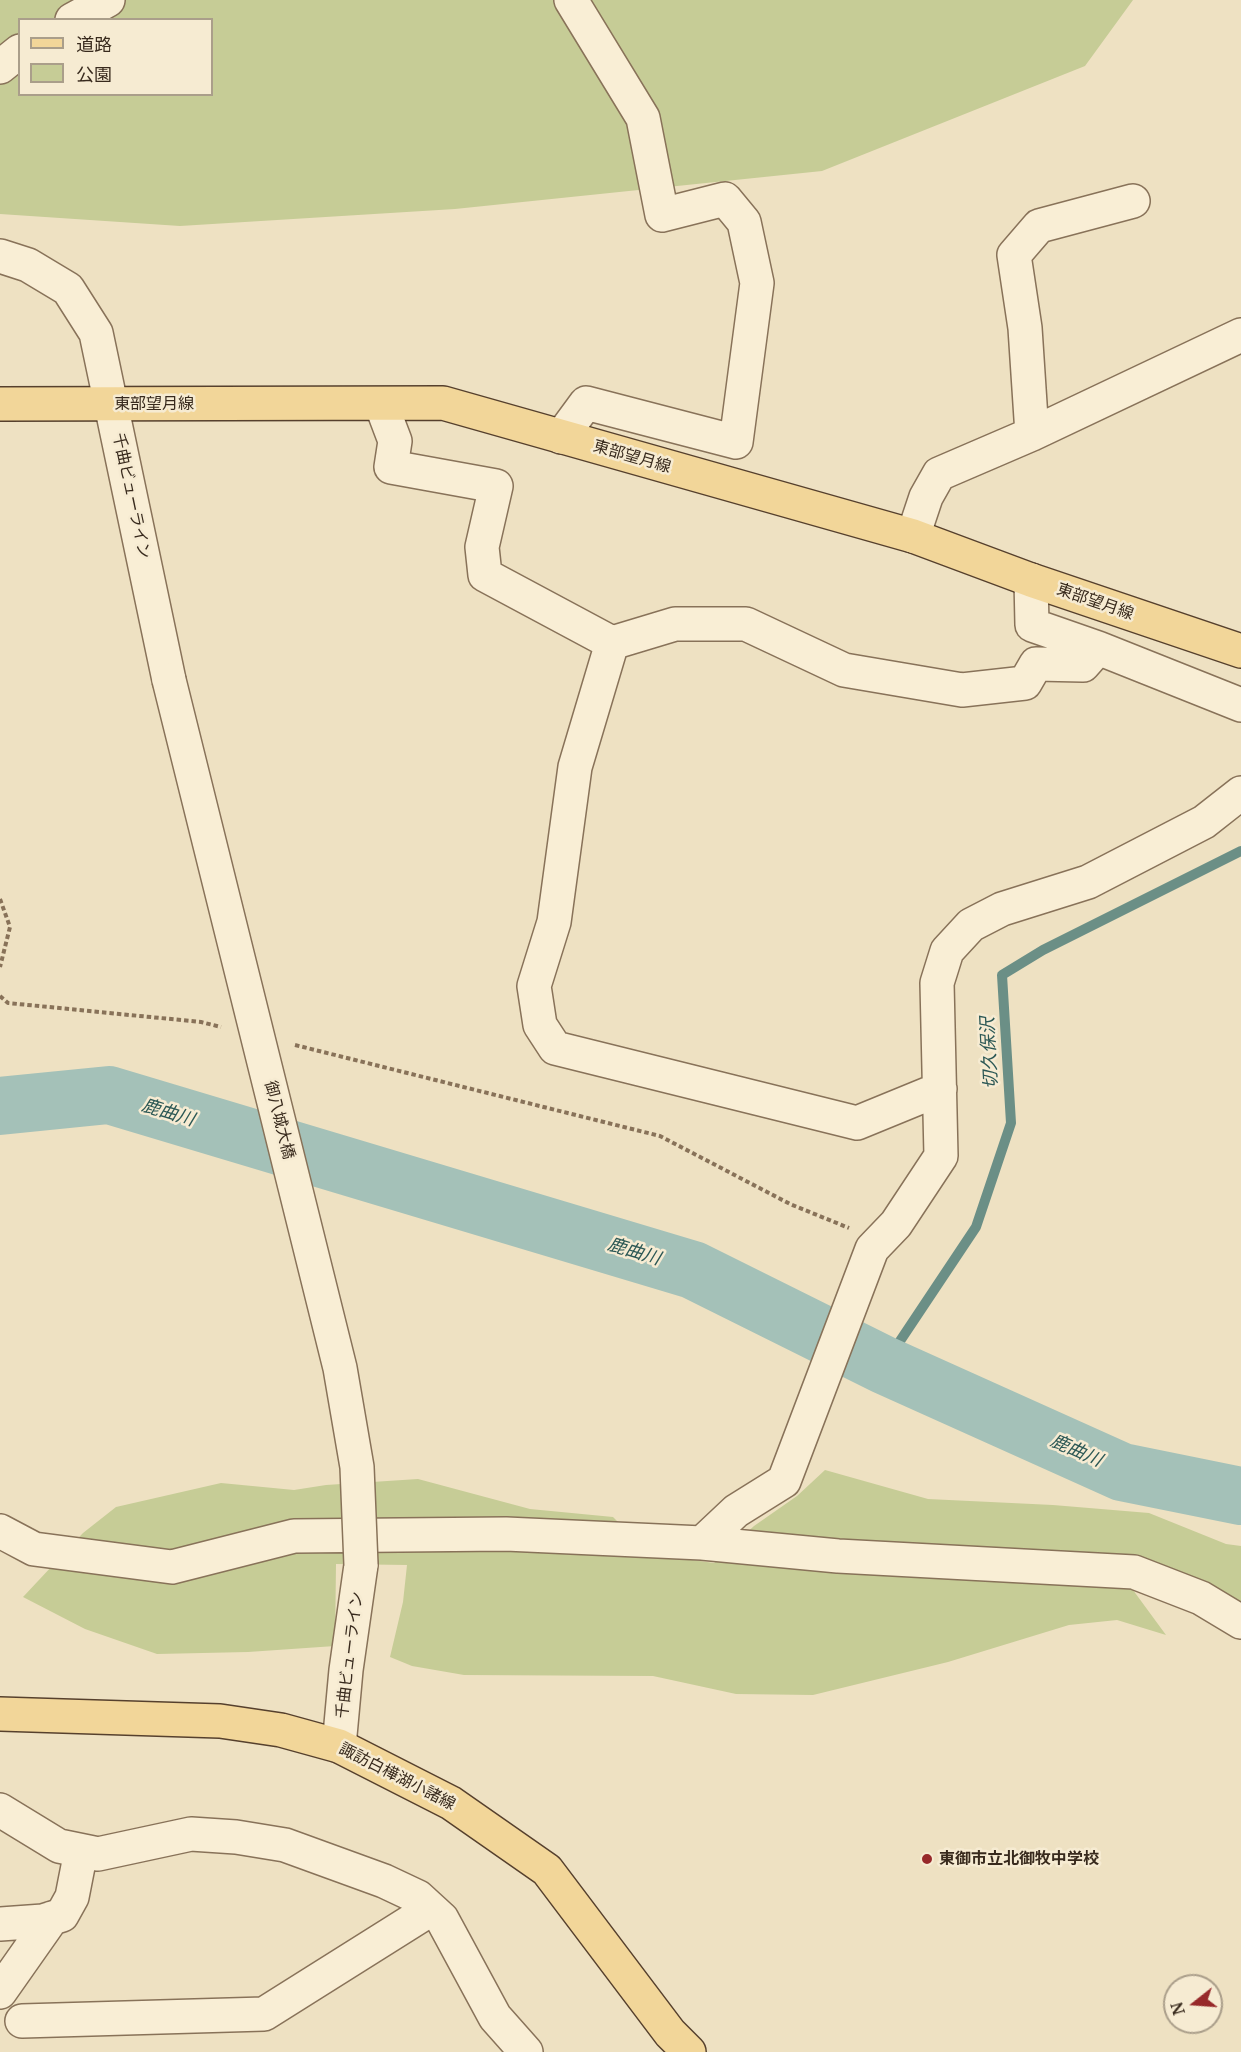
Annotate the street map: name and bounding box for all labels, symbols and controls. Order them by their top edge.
legend [18,18,213,96]
text: 道路 [76,32,112,56]
text: 公園 [76,62,112,86]
street label: 東部望月線 [114,394,194,414]
street label: 千曲ビューライン [108,431,154,561]
street label: 東部望月線 [591,437,673,477]
street label: 東部望月線 [1054,580,1136,624]
water label: 切久保沢 [977,1016,1003,1090]
street label: 御八城大橋 [260,1079,298,1161]
water label: 鹿曲川 [139,1095,197,1131]
water label: 鹿曲川 [605,1234,663,1270]
water label: 鹿曲川 [1047,1430,1105,1472]
street label: 千曲ビューライン [333,1590,367,1720]
street label: 諏訪白樺湖小諸線 [336,1739,458,1815]
place label: 東御市立北御牧中学校 [939,1849,1099,1869]
marker: 東御市立北御牧中学校 [920,1852,934,1866]
north arrow [1163,1974,1223,2034]
text: N [1165,1999,1190,2018]

